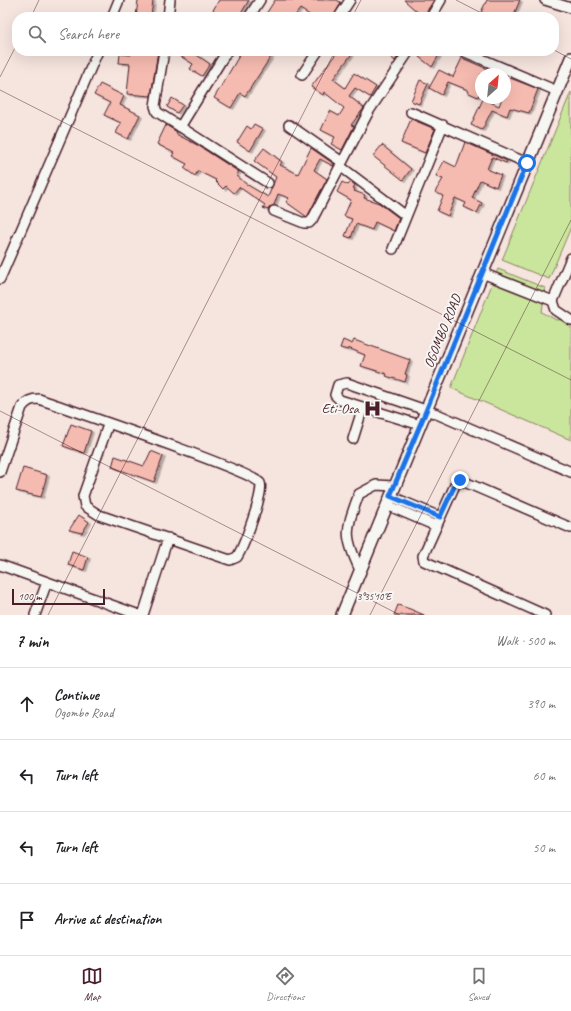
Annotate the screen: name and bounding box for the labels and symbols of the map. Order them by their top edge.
north arrow [475,68,511,104]
route start [518,154,536,172]
street label: OGOMBO ROAD [420,291,465,370]
hospital icon: Eti-Osa [362,398,382,418]
place label: Eti-Osa [322,400,360,417]
route end [451,471,469,489]
scale bar [12,587,105,606]
text: 3°35'10"E [357,590,393,603]

